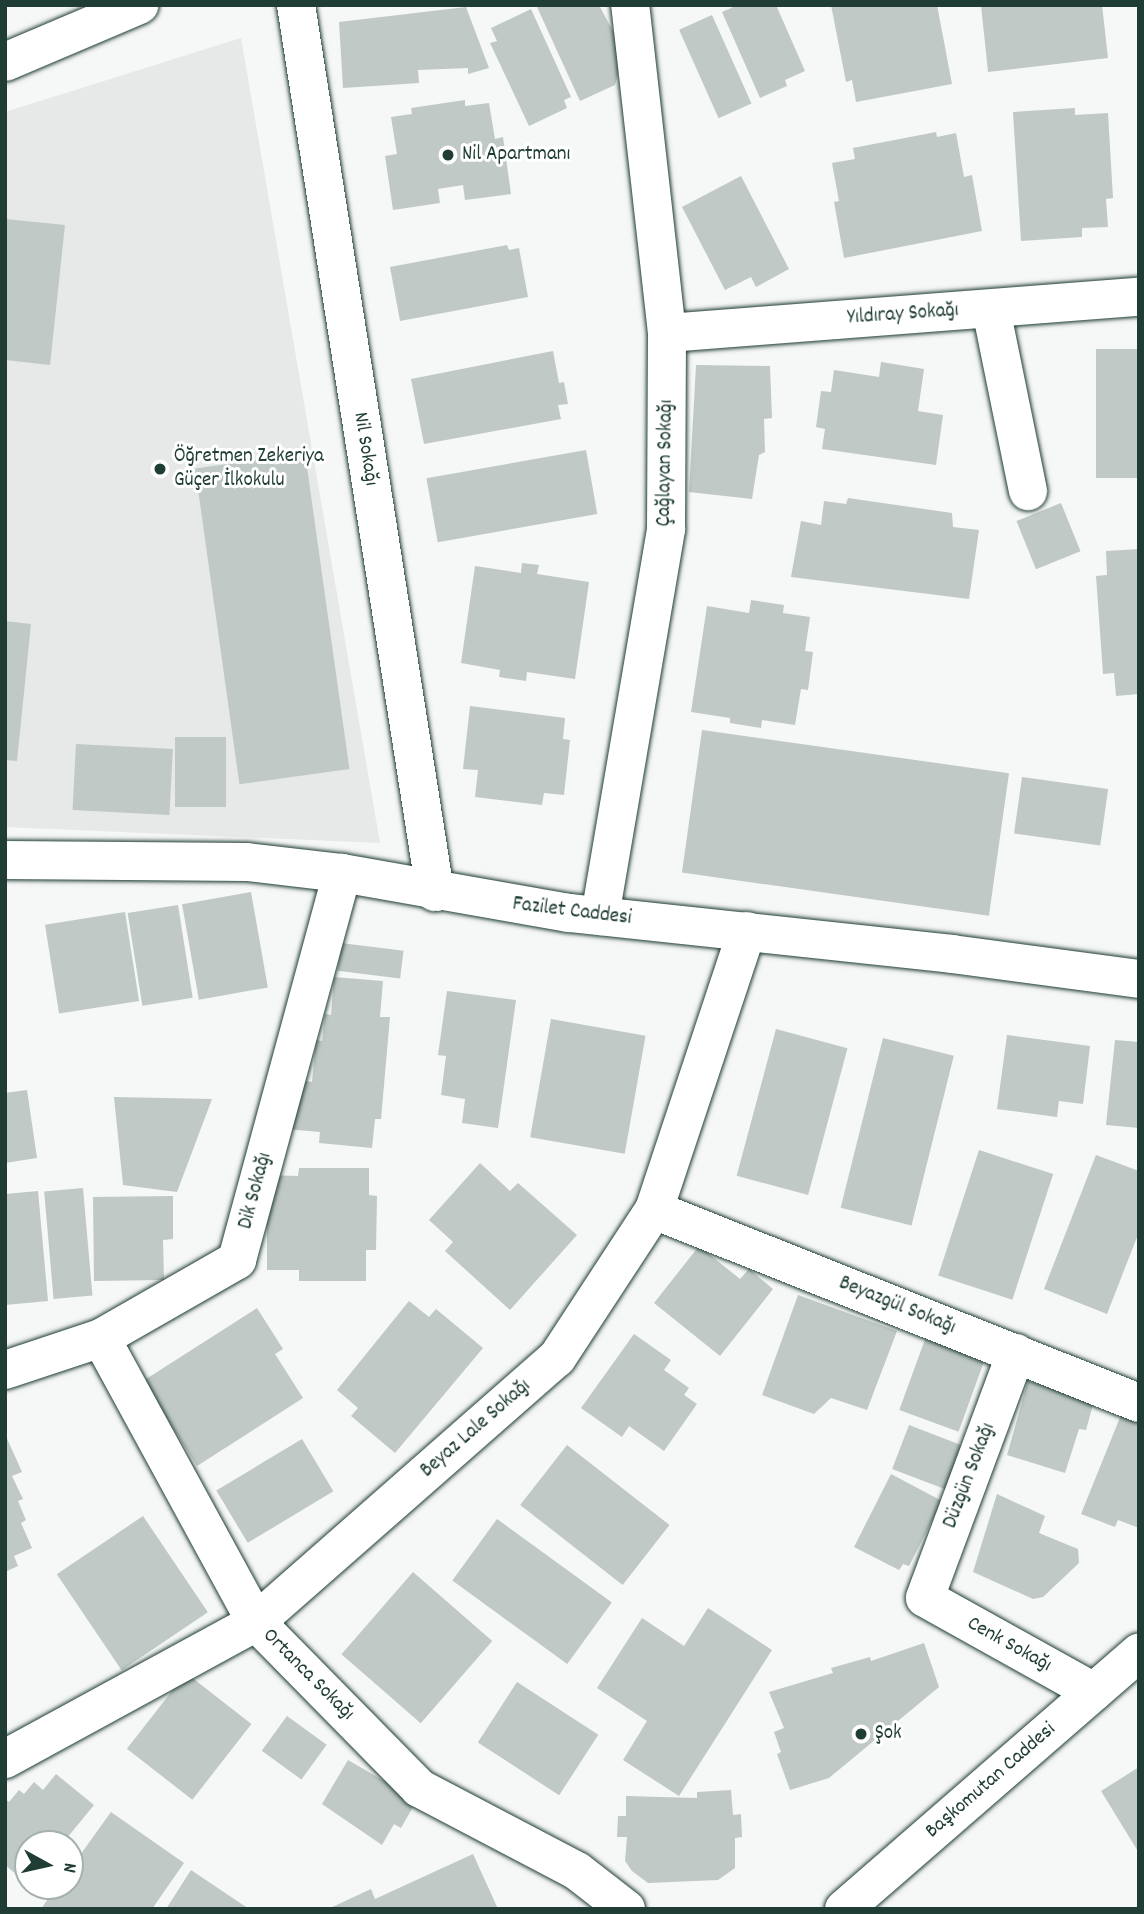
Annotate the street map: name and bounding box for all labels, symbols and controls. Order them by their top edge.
place label: Nil Apartmanı [462,142,570,168]
marker: Nil Apartmanı [440,147,456,163]
street label: Yıldıray Sokağı [847,299,959,331]
street label: Çağlayan Sokağı [652,399,680,527]
street label: Nil Sokağı [347,410,383,488]
place label: Öğretmen Zekeriya Güçer İlkokulu [174,444,324,494]
marker: Öğretmen Zekeriya Güçer İlkokulu [152,461,168,477]
street label: Fazilet Caddesi [511,892,633,932]
street label: Dik Sokağı [234,1150,278,1232]
street label: Beyazgül Sokağı [835,1271,959,1341]
street label: Beyaz Lale Sokağı [416,1374,536,1484]
street label: Düzgün Sokağı [938,1420,1002,1532]
street label: Cenk Sokağı [962,1611,1056,1679]
street label: Ortanca Sokağı [257,1624,359,1726]
street label: Başkomutan Caddesi [921,1718,1061,1844]
place label: Şok [875,1721,902,1747]
marker: Şok [853,1726,869,1742]
north arrow [14,1830,84,1900]
text: N [54,1861,82,1874]

